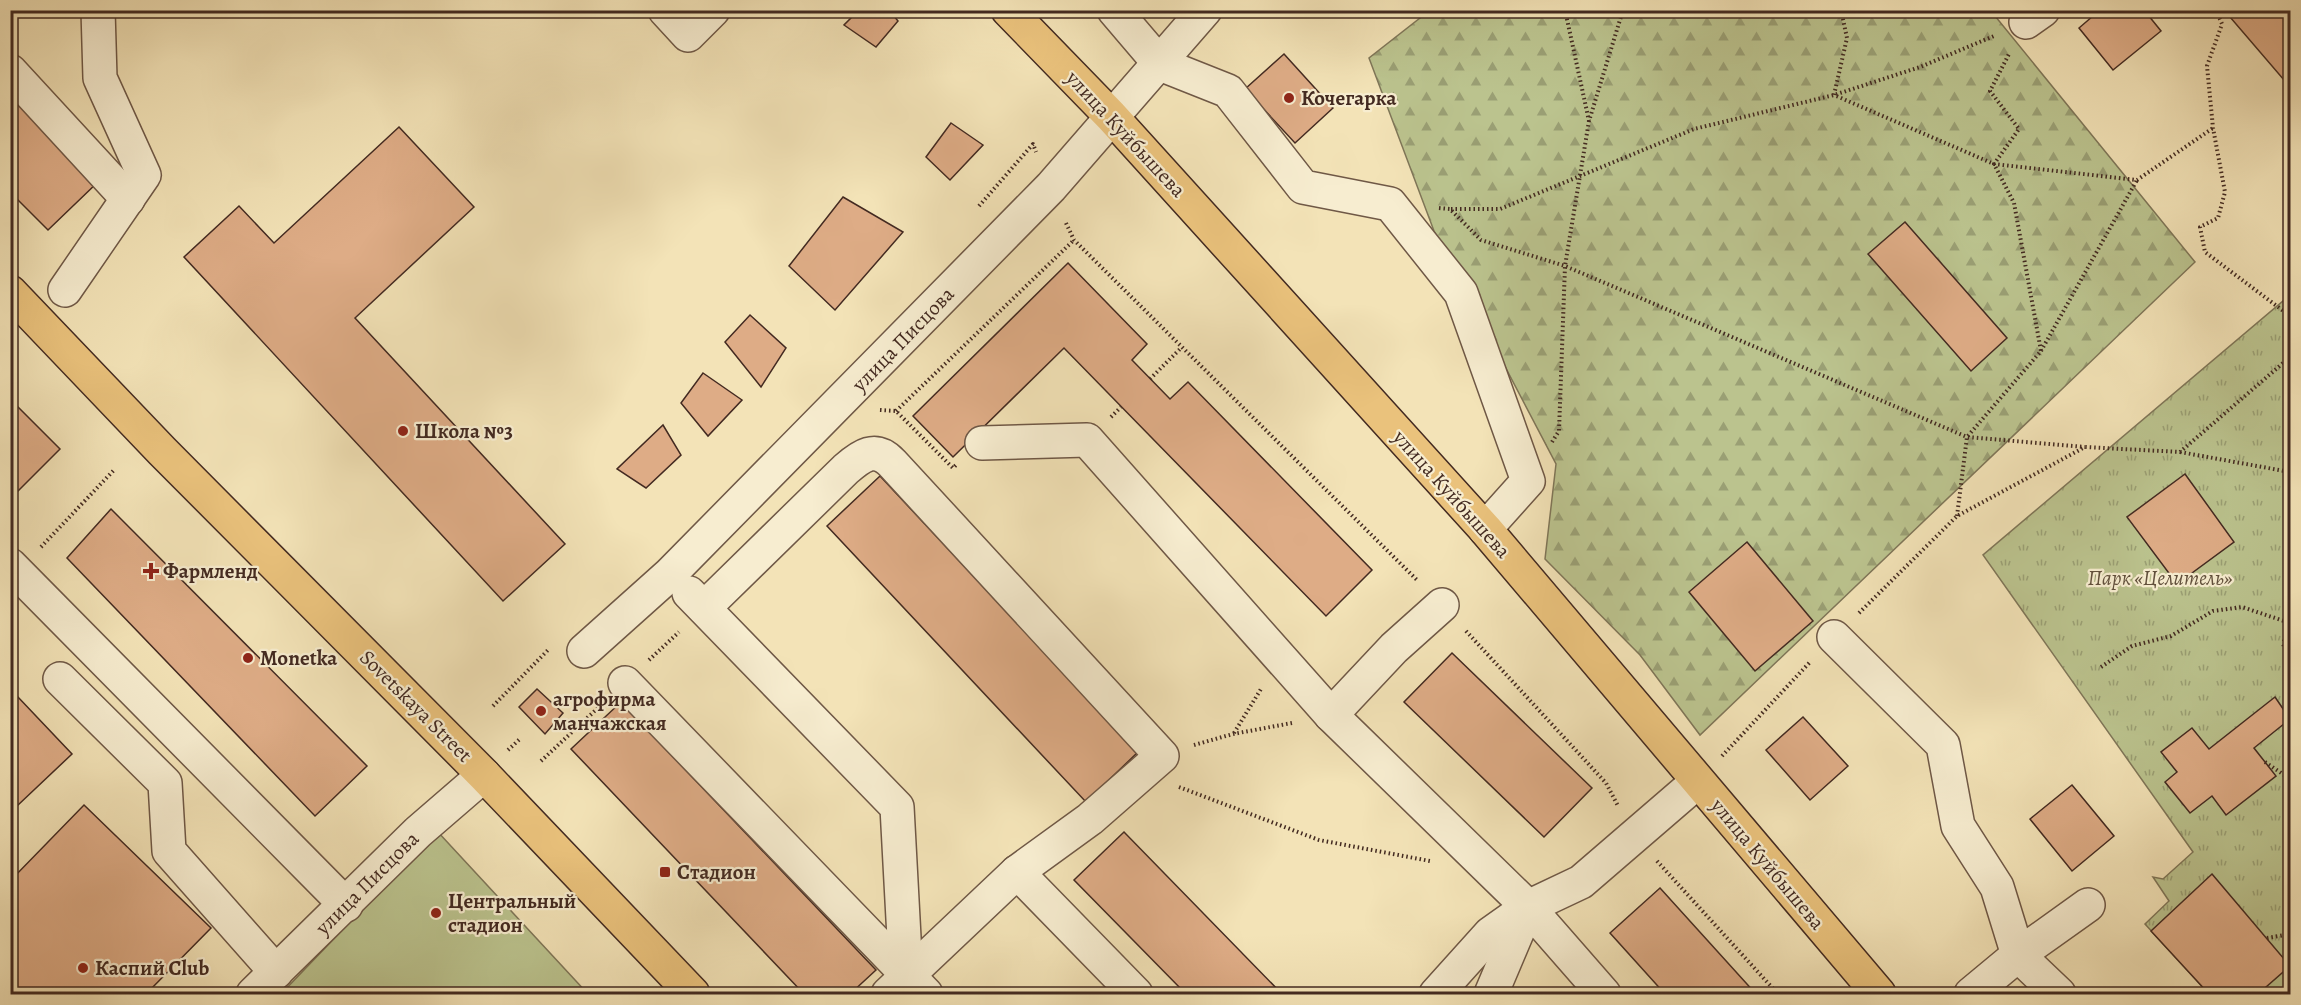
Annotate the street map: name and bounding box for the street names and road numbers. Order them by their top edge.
street label: улица Куйбышева [1059,64,1192,204]
street label: улица Писцова [845,280,960,398]
street label: улица Куйбышева [1386,423,1517,564]
street label: Sovetskaya Street [354,644,478,768]
street label: улица Куйбышева [1704,791,1832,936]
street label: улица Писцова [308,825,425,942]

